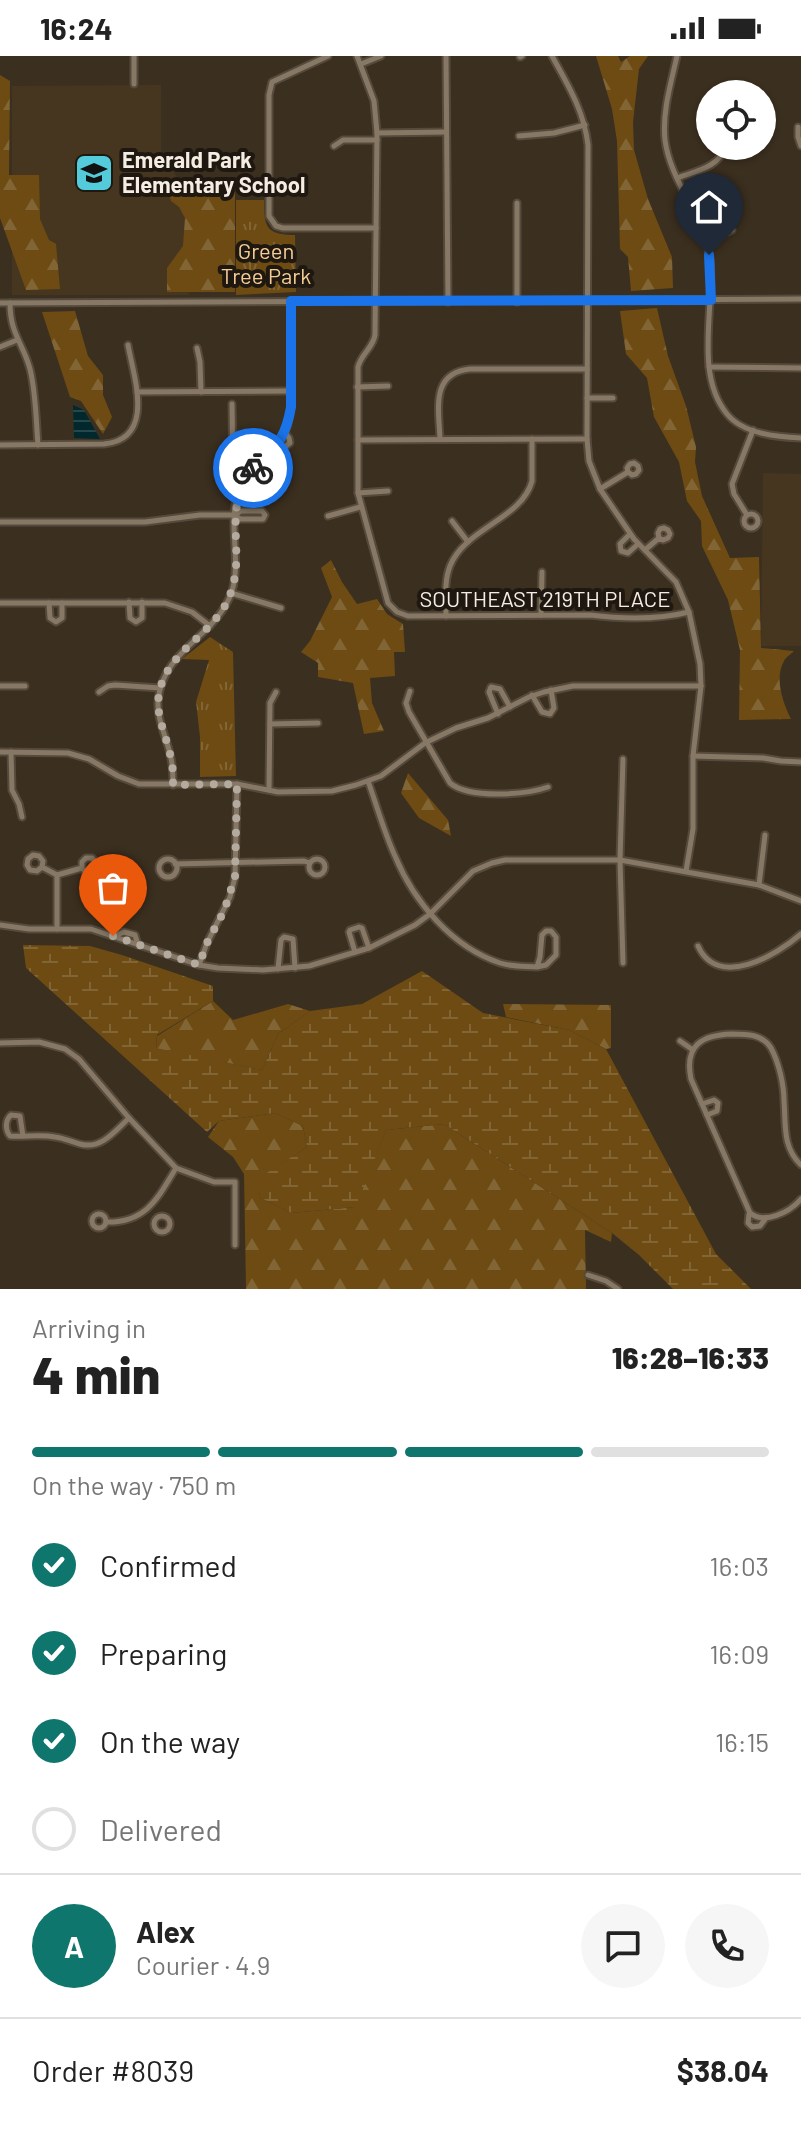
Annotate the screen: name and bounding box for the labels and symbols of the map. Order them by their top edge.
place label: Emerald Park Elementary School [122,146,305,197]
school or university icon: Emerald Park Elementary School [73,152,115,194]
pin [675,173,743,255]
park label: Green Tree Park [221,237,311,288]
courier [213,428,293,508]
street label: SOUTHEAST 219TH PLACE [419,585,671,611]
pin [79,854,147,936]

